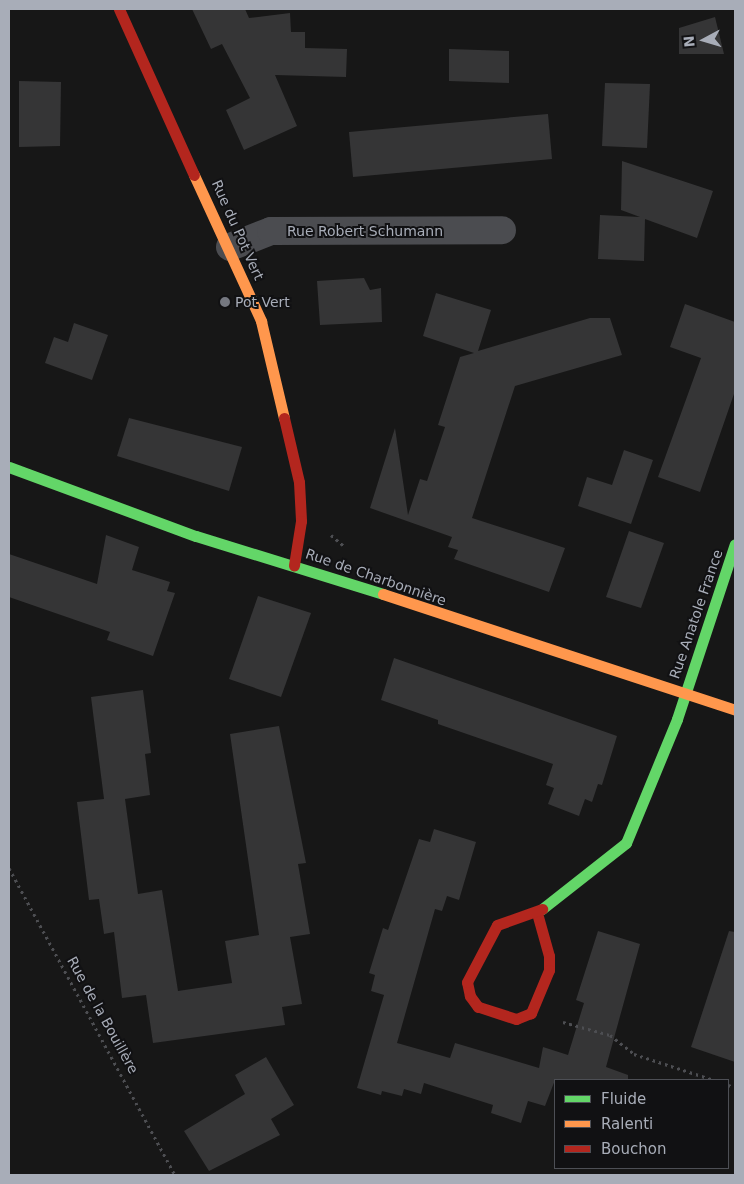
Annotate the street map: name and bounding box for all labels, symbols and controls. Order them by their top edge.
north arrow [679,15,729,65]
text: N [681,35,698,48]
street label: Rue du Pot Vert [208,177,268,283]
street label: Rue Robert Schumann [287,223,443,239]
place label: Pot Vert [235,294,290,310]
marker: Pot Vert [219,296,231,308]
street label: Rue de Charbonnière [303,545,449,609]
street label: Rue Anatole France [666,547,726,681]
street label: Rue de la Bouillère [64,954,142,1076]
legend [554,1079,729,1169]
text: Fluide [601,1090,646,1108]
text: Ralenti [601,1115,653,1133]
text: Bouchon [601,1140,666,1158]

